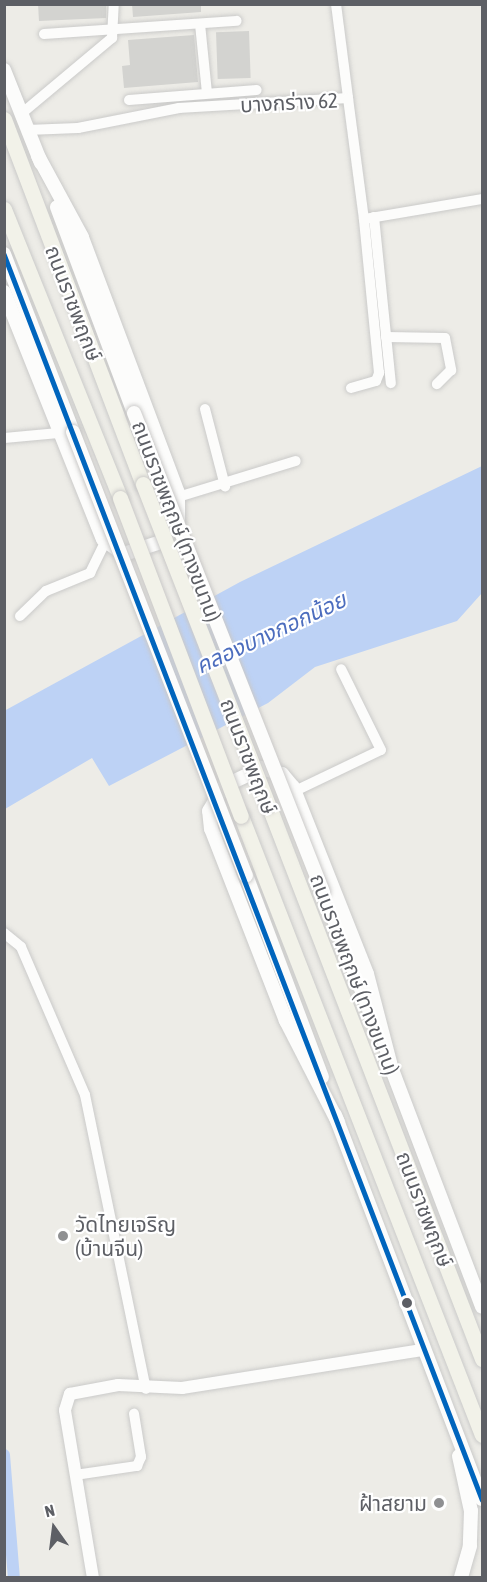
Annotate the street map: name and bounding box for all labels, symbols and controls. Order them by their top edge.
street label: บางกร่าง 62 [240,87,338,117]
street label: ถนนราชพฤกษ์ [40,242,108,364]
street label: ถนนราชพฤกษ์ (ทางขนาน) [127,417,227,625]
water label: คลองบางกอกน้อย [192,587,350,679]
street label: ถนนราชพฤกษ์ [215,695,283,817]
street label: ถนนราชพฤกษ์ (ทางขนาน) [305,870,405,1078]
street label: ถนนราชพฤกษ์ [391,1148,459,1270]
place label: วัดไทยเจริญ (บ้านจีน) [75,1211,176,1261]
marker: วัดไทยเจริญ (บ้านจีน) [56,1229,70,1243]
unlabelled marker [401,1297,413,1309]
place label: ฝ้าสยาม [359,1490,427,1516]
marker: ฝ้าสยาม [432,1496,446,1510]
north arrow [24,1498,84,1558]
text: N [43,1501,56,1520]

